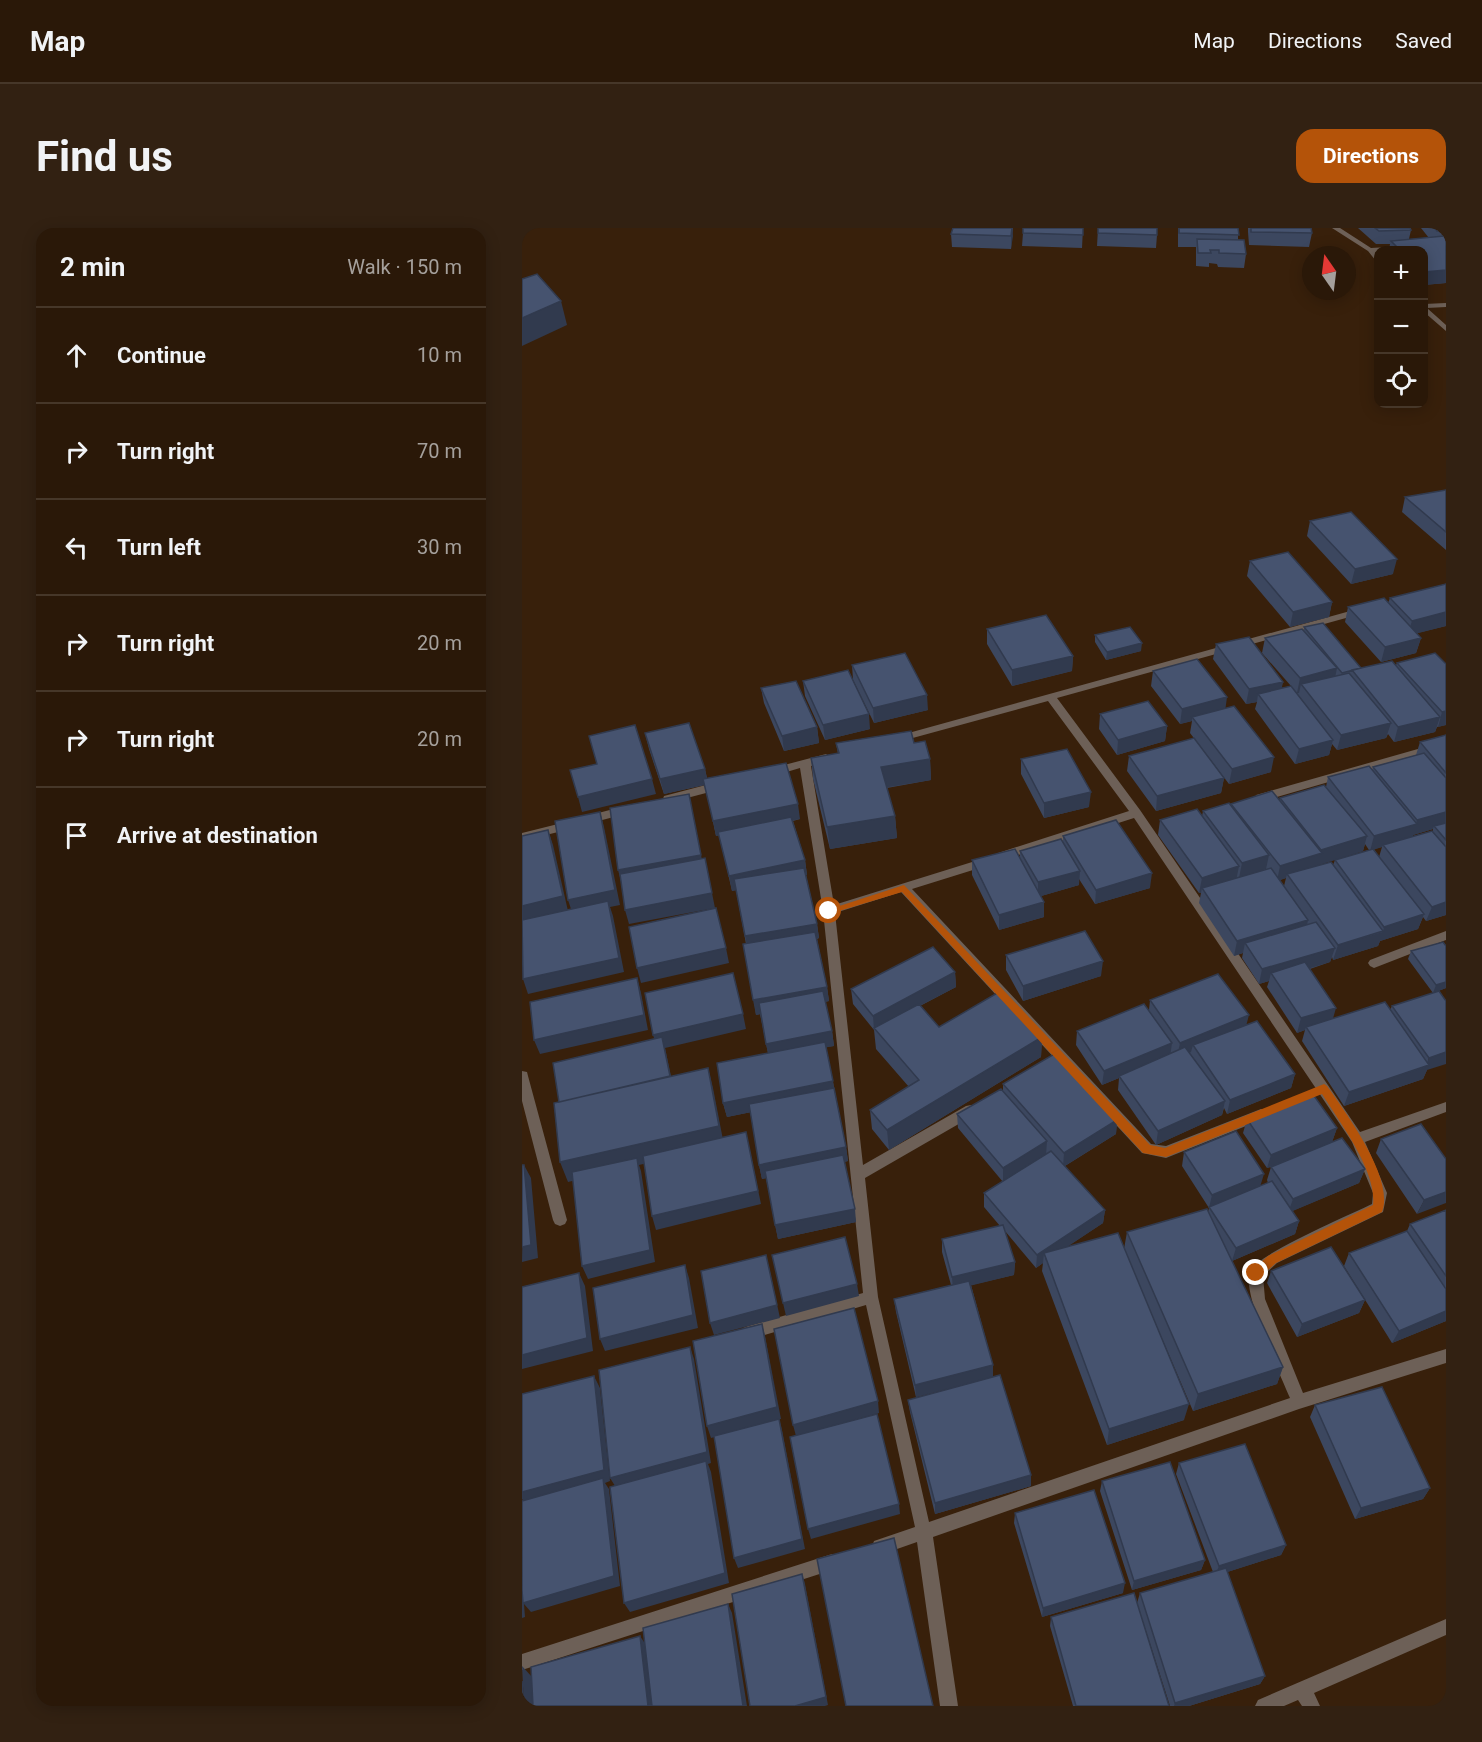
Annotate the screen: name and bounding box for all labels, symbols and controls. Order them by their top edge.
text: Map [30,25,85,58]
text: Map [1193,29,1235,53]
text: Directions [1268,29,1362,53]
text: Saved [1395,29,1452,53]
button: Directions [1296,129,1446,183]
text: Find us [36,132,173,181]
north arrow [1302,246,1356,300]
map controls [1374,246,1428,408]
button: + [1374,246,1428,300]
text: 2 min [60,252,125,282]
text: Walk · 150 m [347,255,462,279]
button: − [1374,300,1428,354]
icon: ahead [60,339,93,372]
text: Continue [117,343,206,368]
text: 10 m [417,343,462,367]
button: locate [1374,354,1428,408]
icon: right [60,435,93,468]
text: Turn right [117,439,214,464]
text: 70 m [417,439,462,463]
icon: left [60,531,93,564]
text: Turn left [117,535,201,560]
text: 30 m [417,535,462,559]
icon: right [60,627,93,660]
text: Turn right [117,631,214,656]
text: 20 m [417,631,462,655]
icon: right [60,723,93,756]
text: Turn right [117,727,214,752]
text: 20 m [417,727,462,751]
icon: arrive [60,819,93,852]
text: Arrive at destination [117,823,318,848]
route start [815,897,841,923]
route end [1242,1259,1268,1285]

